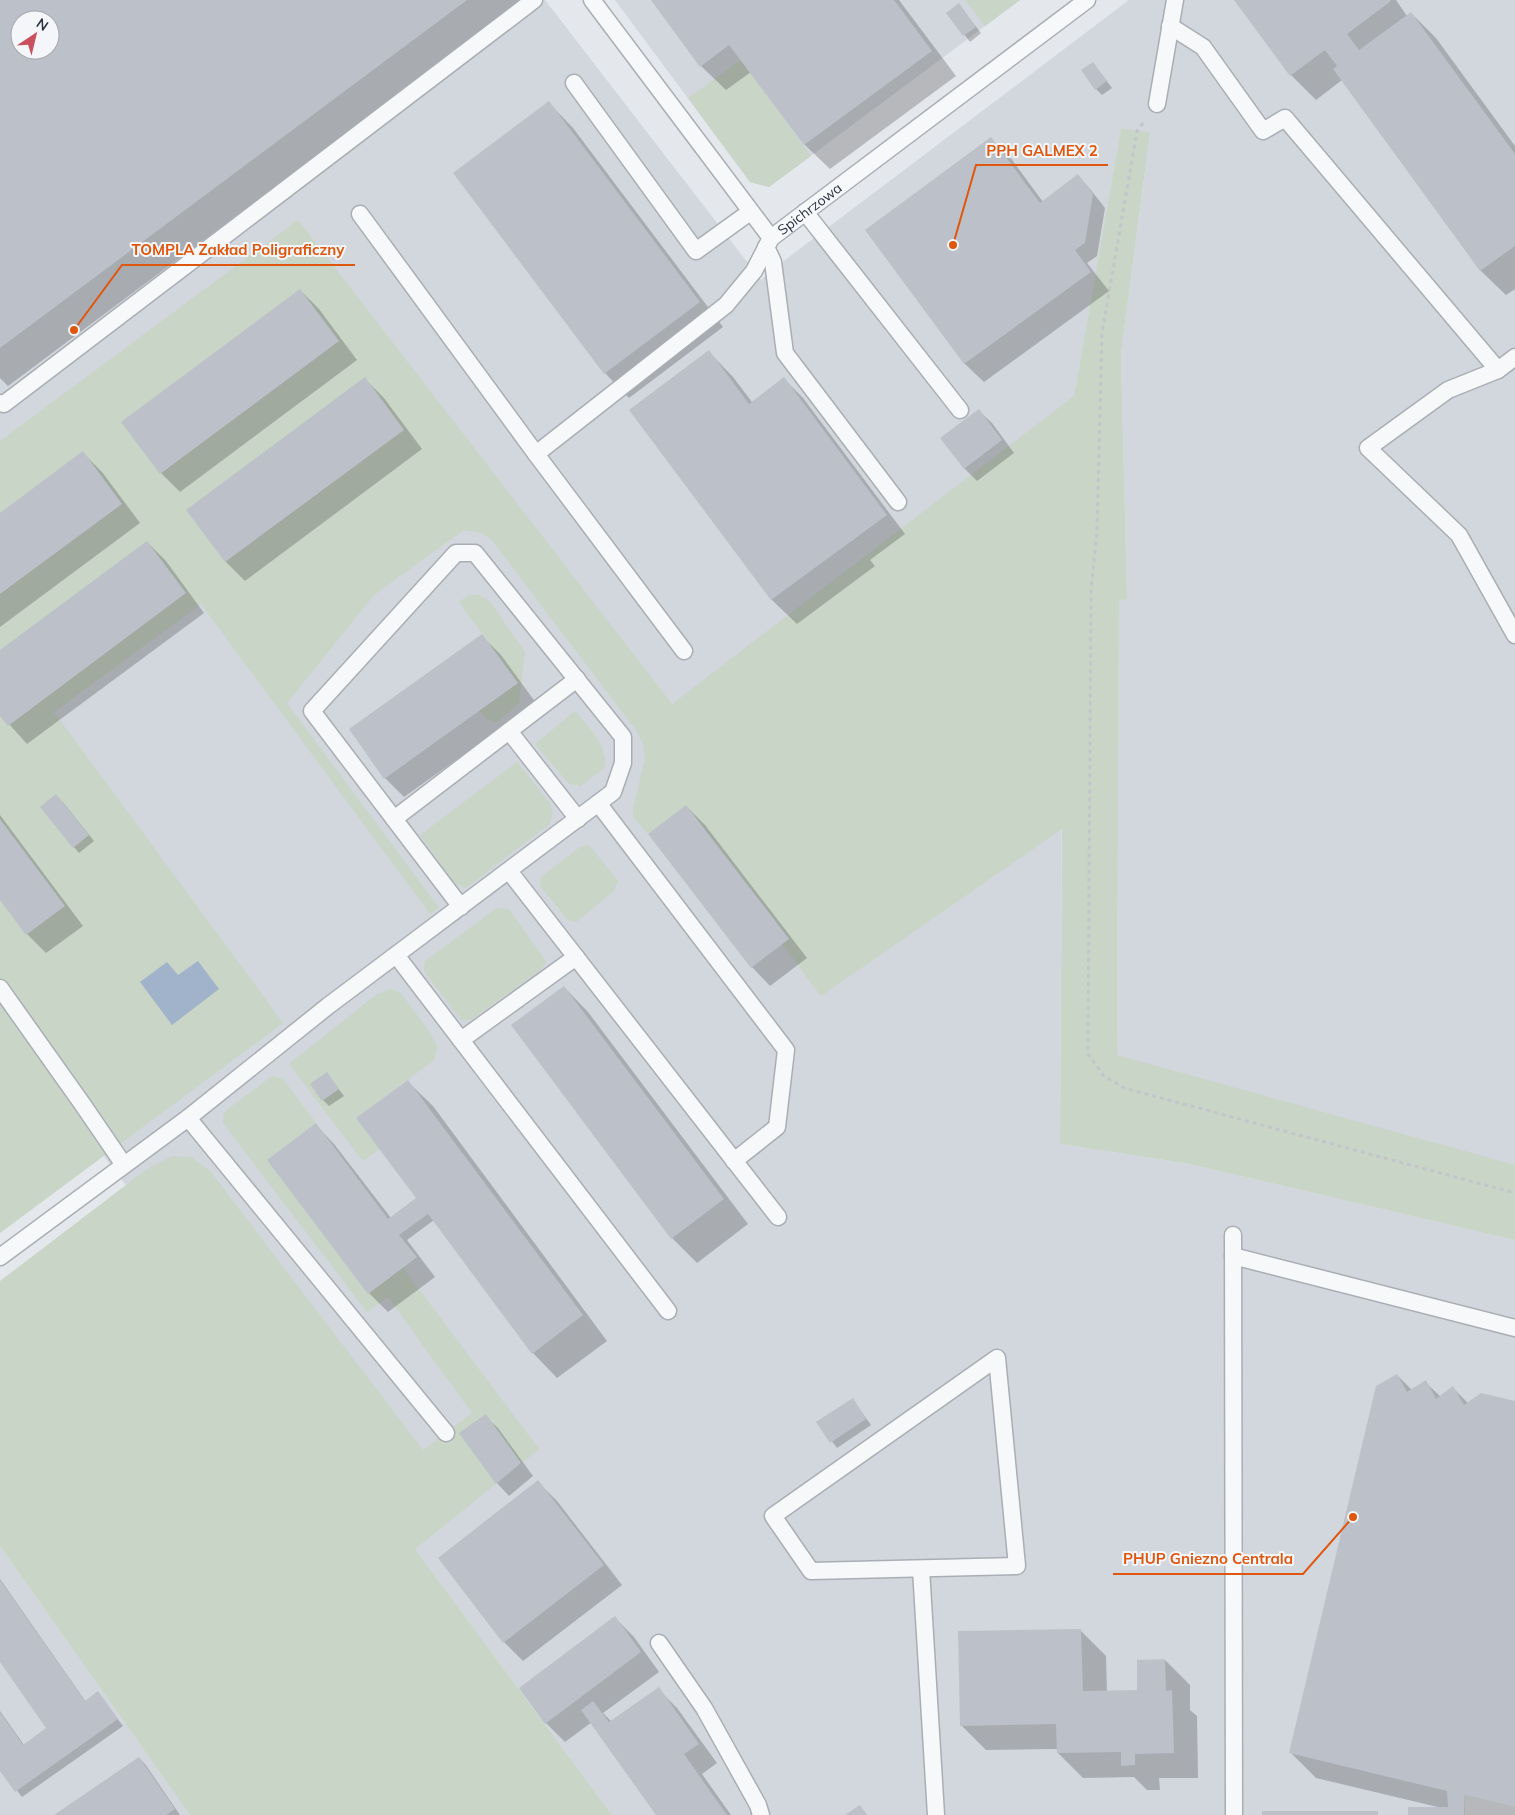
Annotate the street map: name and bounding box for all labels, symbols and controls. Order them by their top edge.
north arrow [10,10,60,60]
text: N [33,14,52,35]
callout: PPH GALMEX 2 [976,135,1108,165]
text: PPH GALMEX 2 [986,141,1098,160]
street label: Spichrzowa [774,179,846,239]
callout: TOMPLA Zakład Poligraficzny [122,235,355,265]
text: TOMPLA Zakład Poligraficzny [132,240,345,259]
callout: PHUP Gniezno Centrala [1113,1544,1303,1574]
text: PHUP Gniezno Centrala [1123,1549,1293,1568]

